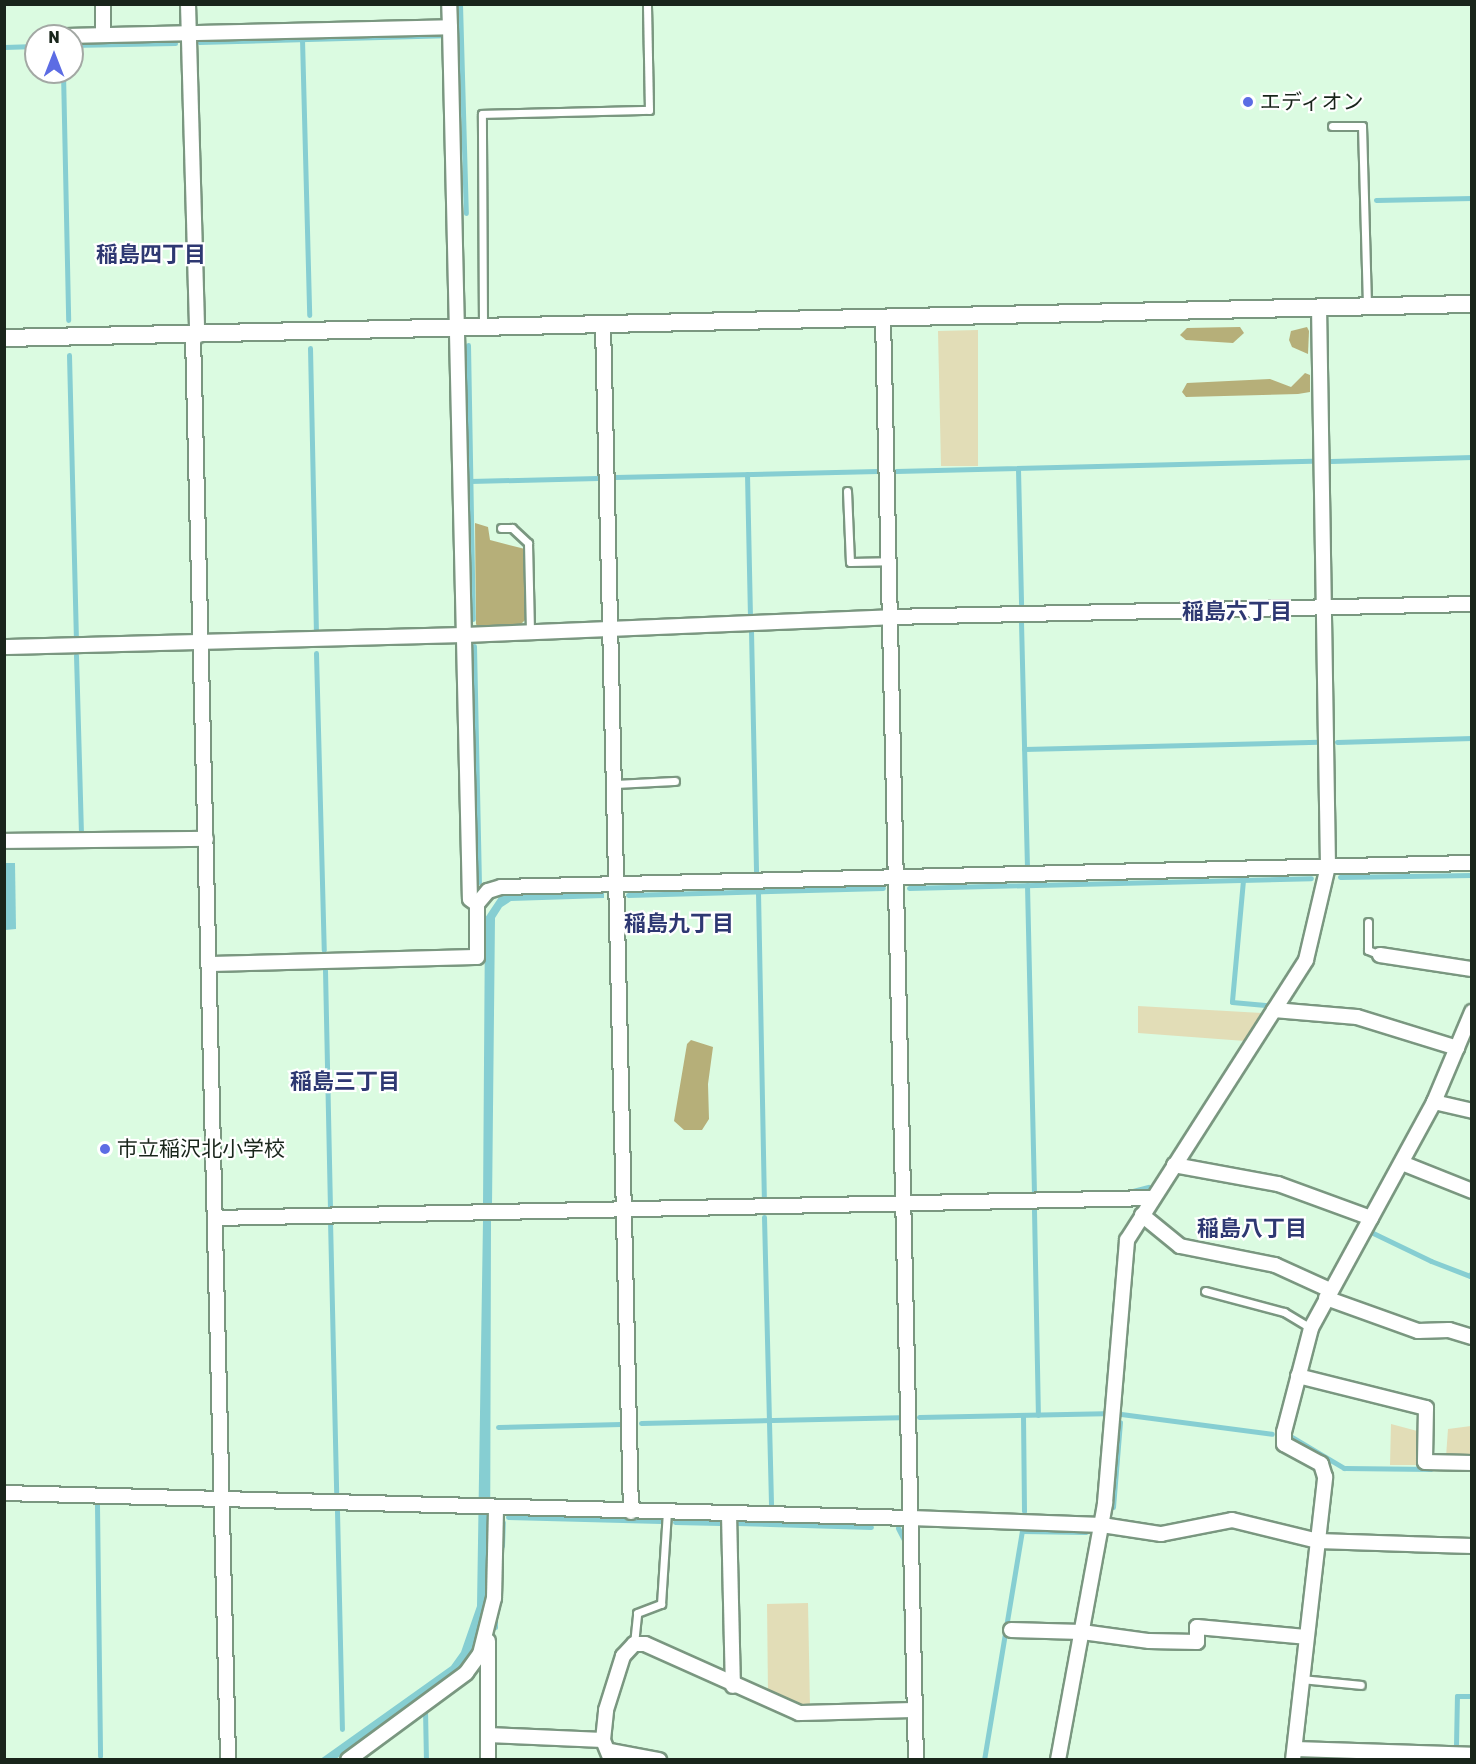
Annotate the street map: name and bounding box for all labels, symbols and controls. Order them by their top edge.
north arrow [24,24,84,84]
text: N [48,28,60,47]
place label: エディオン [1260,89,1365,115]
marker: エディオン [1241,95,1255,109]
district label: 稲島四丁目 [96,242,206,268]
district label: 稲島六丁目 [1182,599,1292,625]
district label: 稲島九丁目 [624,911,734,937]
district label: 稲島三丁目 [290,1069,400,1095]
place label: 市立稲沢北小学校 [117,1136,285,1162]
marker: 市立稲沢北小学校 [98,1142,112,1156]
district label: 稲島八丁目 [1197,1216,1307,1242]

